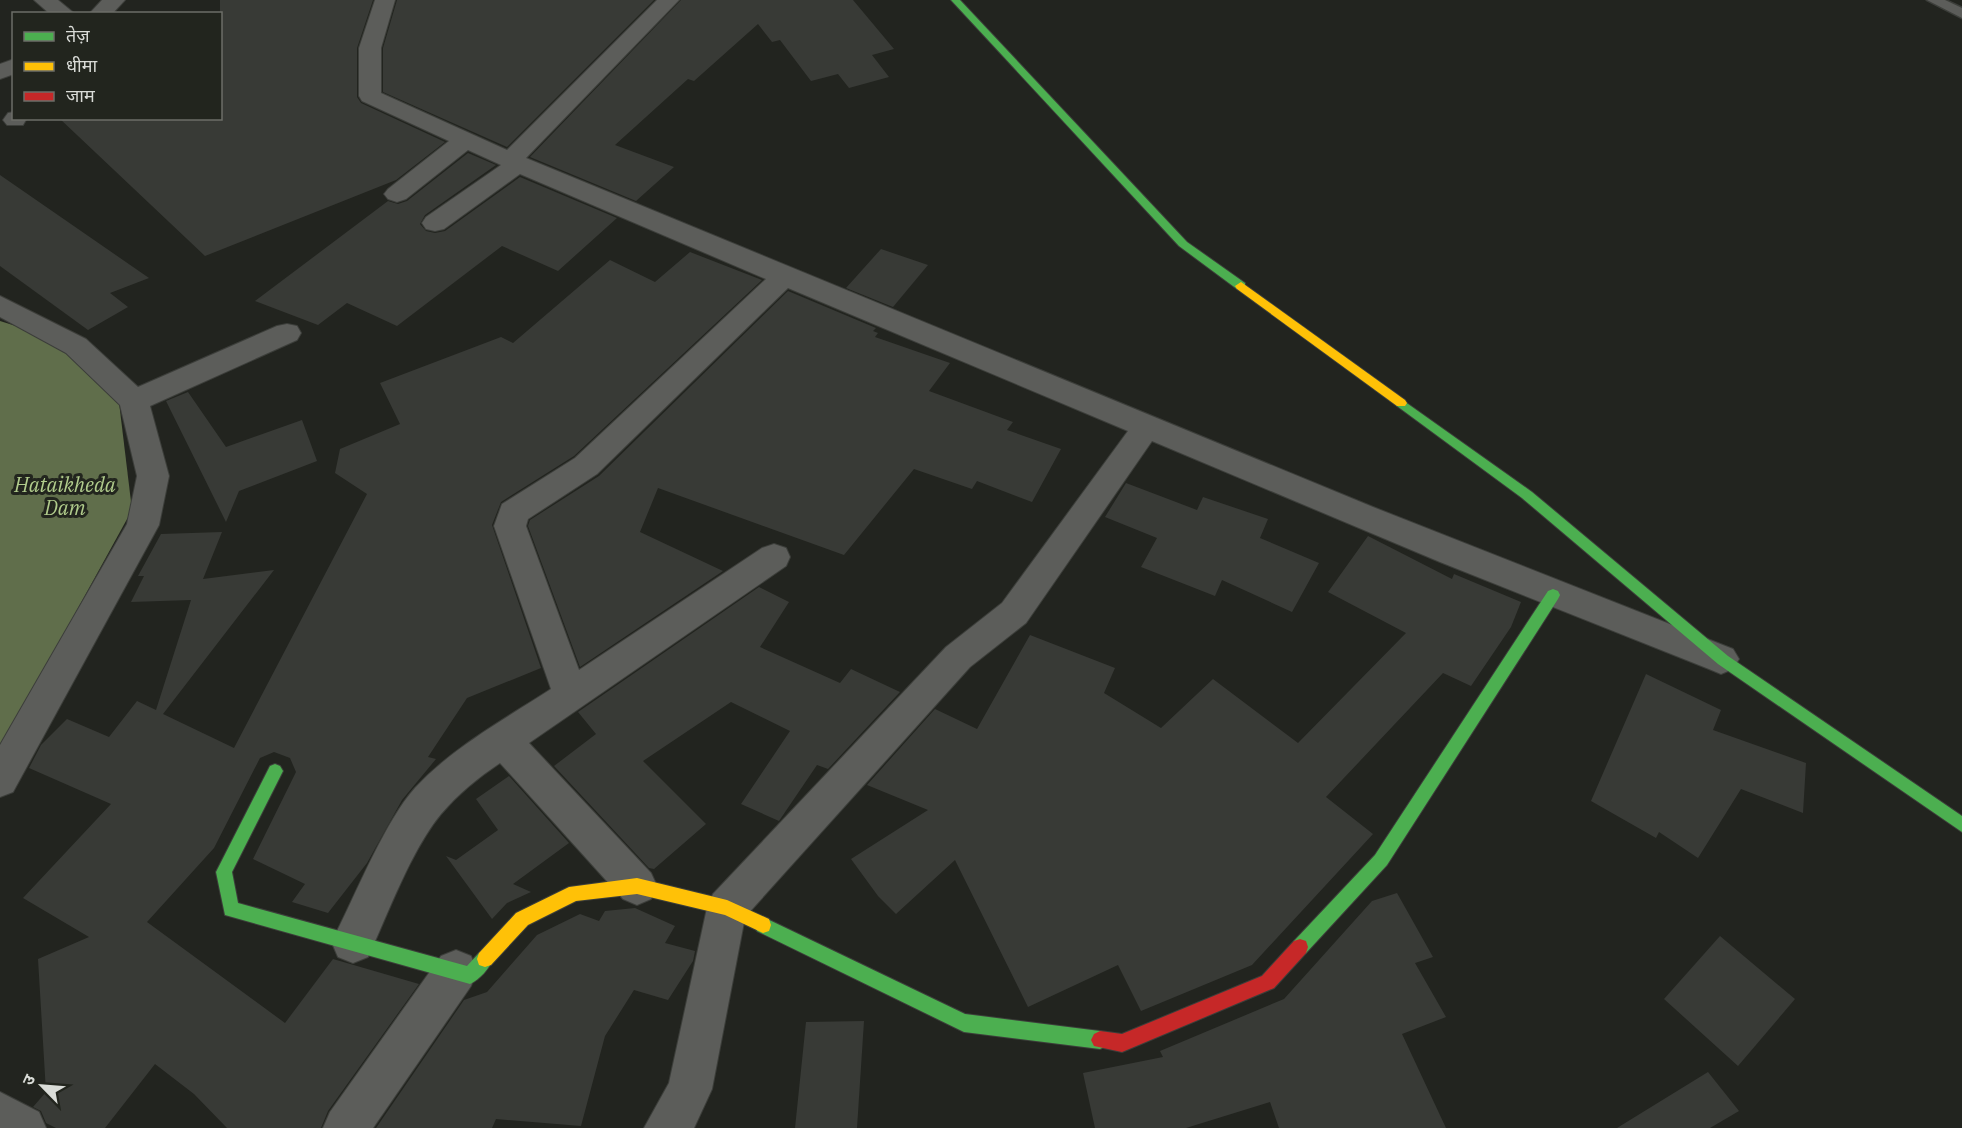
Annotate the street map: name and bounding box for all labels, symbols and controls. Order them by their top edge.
legend [12,12,222,120]
text: तेज़ [66,24,90,47]
text: धीमा [66,54,97,77]
text: जाम [66,84,96,107]
water label: Hataikheda Dam [13,471,116,521]
north arrow [12,1056,72,1116]
text: उ [17,1071,40,1088]

